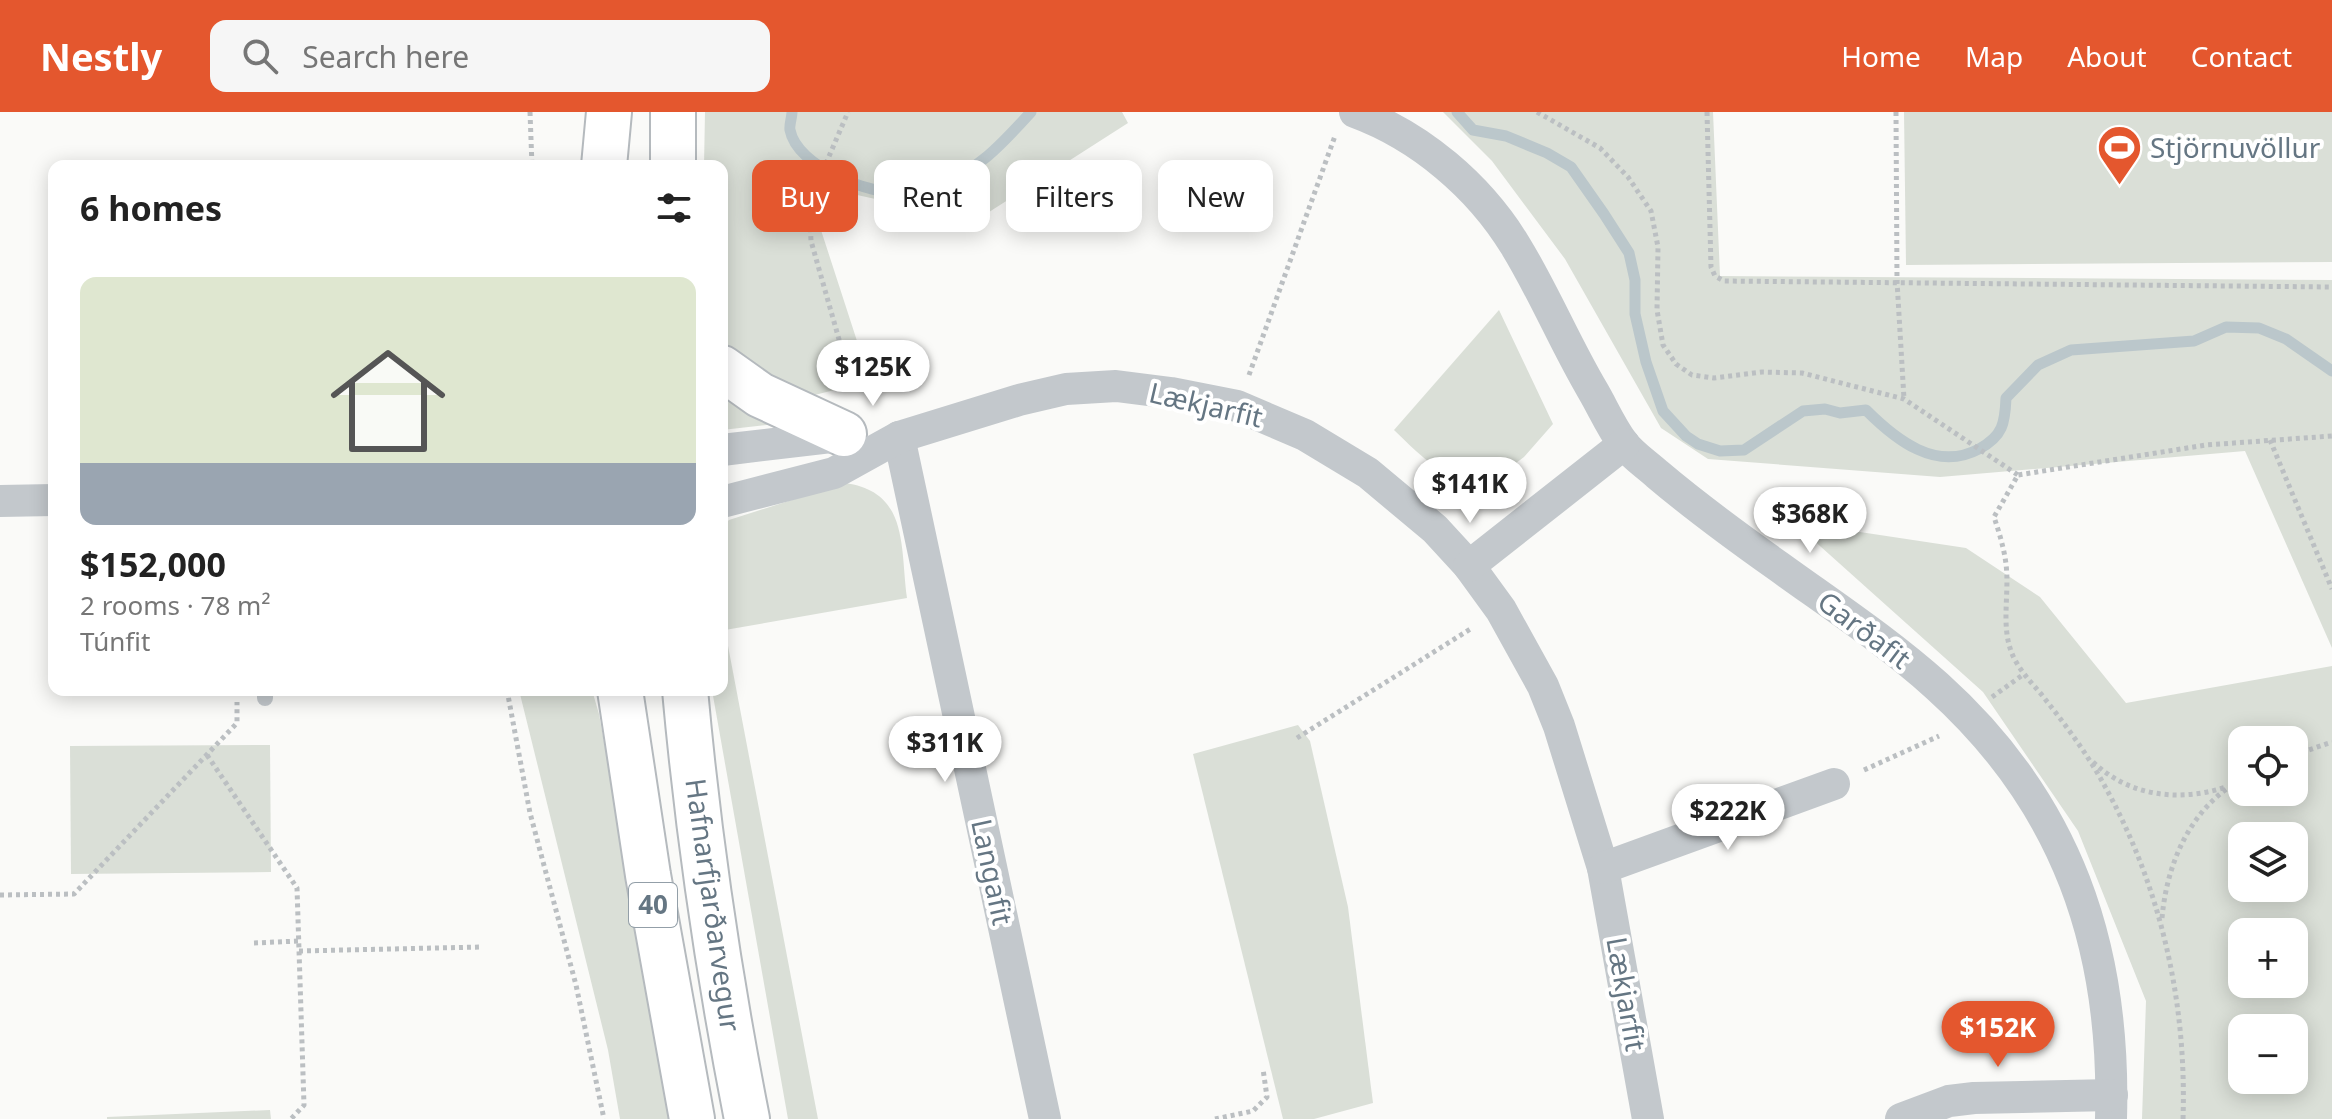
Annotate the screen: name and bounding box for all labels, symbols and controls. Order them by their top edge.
search box [210,20,770,92]
text: Nestly [40,30,162,82]
icon: search [238,34,282,78]
text: Search here [302,36,469,77]
text: Home [1841,37,1921,75]
text: Map [1965,37,2023,75]
text: About [2067,37,2147,75]
text: Contact [2191,37,2292,75]
sports icon: Stjörnuvöllur [2095,124,2143,187]
place label: Stjörnuvöllur [2150,128,2321,166]
chip: Buy [752,160,858,232]
chip: Rent [874,160,990,232]
chip: Filters [1006,160,1142,232]
chip: New [1158,160,1273,232]
text: 6 homes [80,185,222,231]
icon: filters [652,186,696,230]
icon: home [316,329,460,473]
pin: $125K [817,340,929,408]
text: $125K [835,348,911,384]
street label: Lækjarfit [1146,373,1267,436]
pin: $141K [1414,457,1526,525]
text: $141K [1432,465,1508,501]
pin: $368K [1754,487,1866,555]
text: $368K [1772,495,1848,531]
text: $152,000 [80,541,226,587]
street label: Garðafit [1810,582,1919,677]
text: 2 rooms · 78 m² [80,587,270,623]
text: Túnfit [80,623,150,659]
pin: $311K [889,716,1001,784]
text: $311K [907,724,983,760]
map controls [2228,726,2308,1094]
button: locate [2228,726,2308,806]
street label: Hafnarfjarðarvegur [677,776,751,1034]
pin: $222K [1672,784,1784,852]
text: $222K [1690,792,1766,828]
street label: Langafit [963,815,1023,928]
button: layers [2228,822,2308,902]
road number: 40 [629,883,677,927]
button: + [2228,918,2308,998]
street label: Lækjarfit [1598,934,1656,1054]
pin: $152K [1942,1001,2054,1069]
text: $152K [1960,1009,2036,1045]
button: − [2228,1014,2308,1094]

